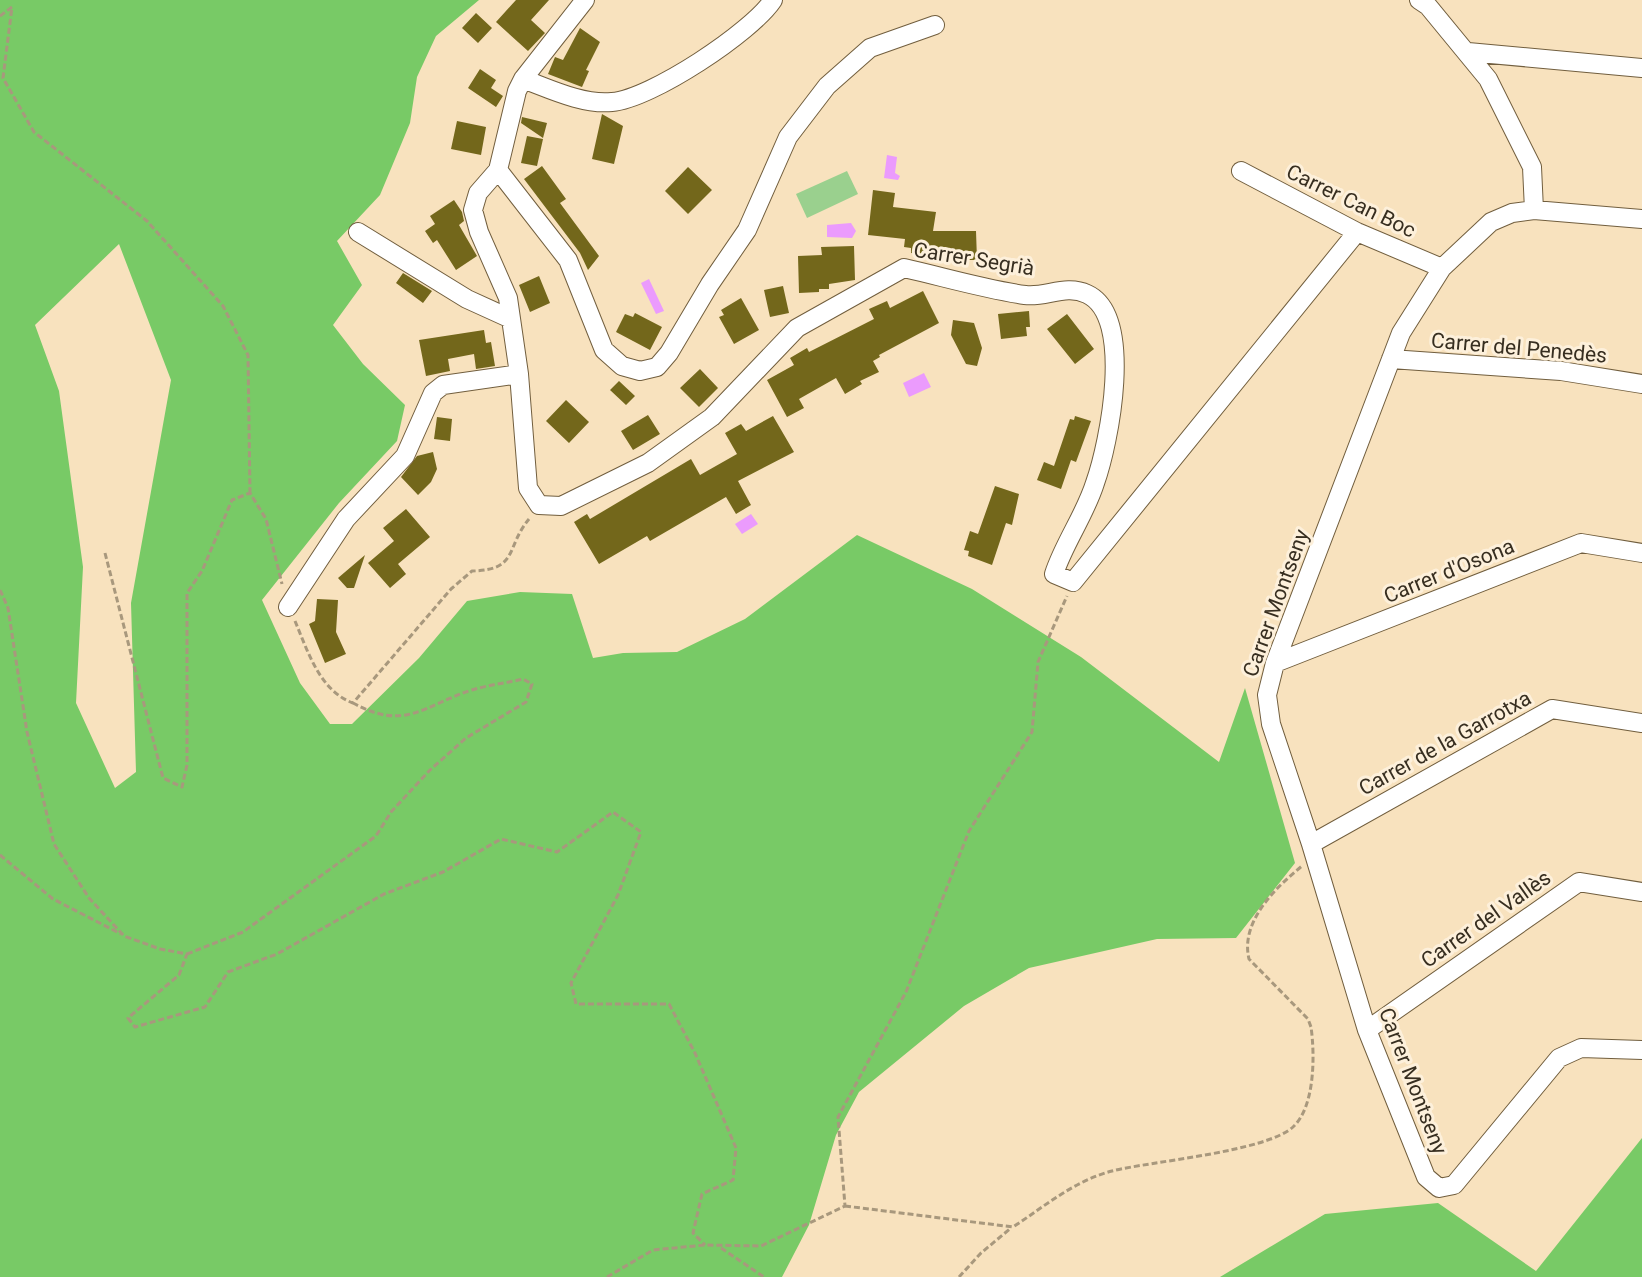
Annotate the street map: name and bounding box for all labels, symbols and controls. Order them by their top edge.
street label: Carrer Can Boc [1283,159,1419,243]
street label: Carrer Segrià [912,238,1036,280]
street label: Carrer del Penedès [1430,328,1608,368]
street label: Carrer Montseny [1238,526,1314,680]
street label: Carrer d'Osona [1380,534,1518,608]
street label: Carrer de la Garrotxa [1355,686,1535,800]
street label: Carrer del Vallès [1417,865,1555,973]
street label: Carrer Montseny [1374,1004,1452,1158]

